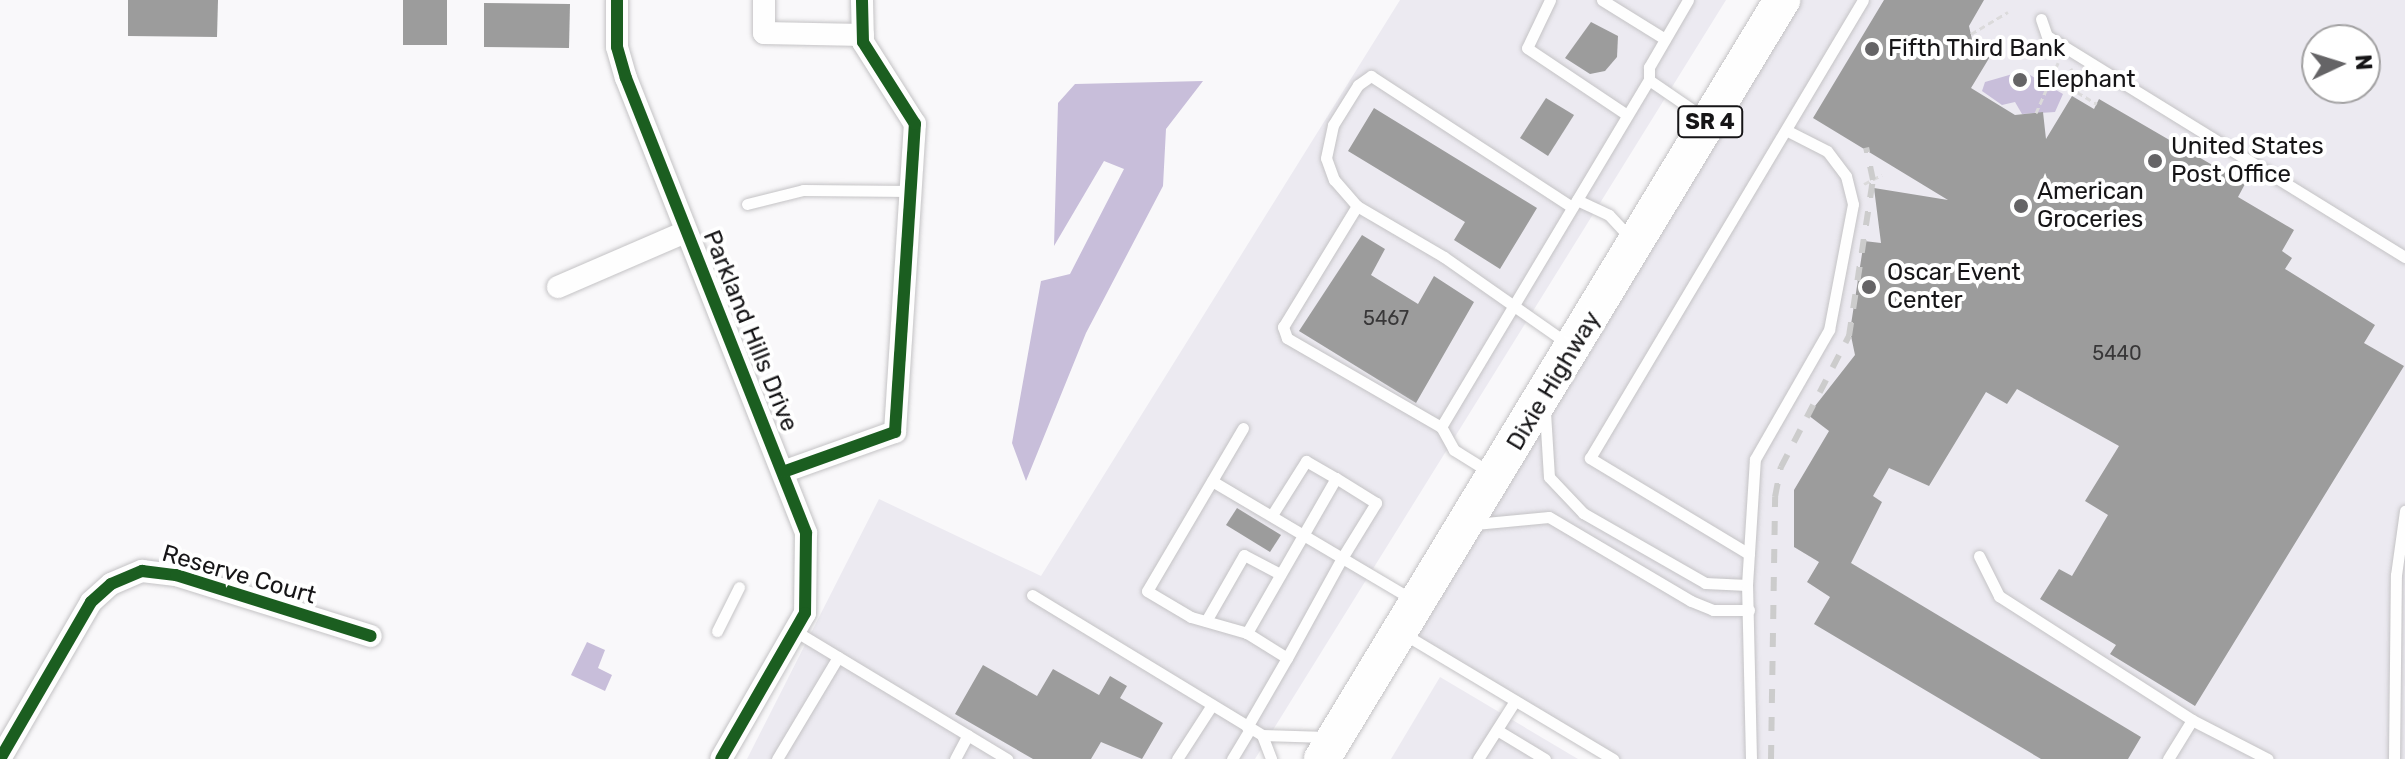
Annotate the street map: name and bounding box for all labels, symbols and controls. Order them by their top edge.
north arrow [2301,24,2381,104]
place label: Fifth Third Bank [1888,35,2066,63]
marker: Fifth Third Bank [1863,40,1881,58]
text: N [2349,54,2377,71]
place label: Elephant [2036,66,2136,94]
marker: Elephant [2011,71,2029,89]
road number: SR 4 [1676,104,1744,140]
place label: United States Post Office [2171,133,2324,189]
marker: United States Post Office [2146,152,2164,170]
place label: American Groceries [2037,178,2144,234]
marker: American Groceries [2012,197,2030,215]
street label: Parkland Hills Drive [697,226,803,436]
place label: Oscar Event Center [1887,259,2021,315]
marker: Oscar Event Center [1858,276,1880,298]
house number: 5467 [1363,306,1409,330]
street label: Dixie Highway [1501,306,1607,456]
house number: 5440 [2092,341,2142,365]
street label: Reserve Court [159,539,319,611]

